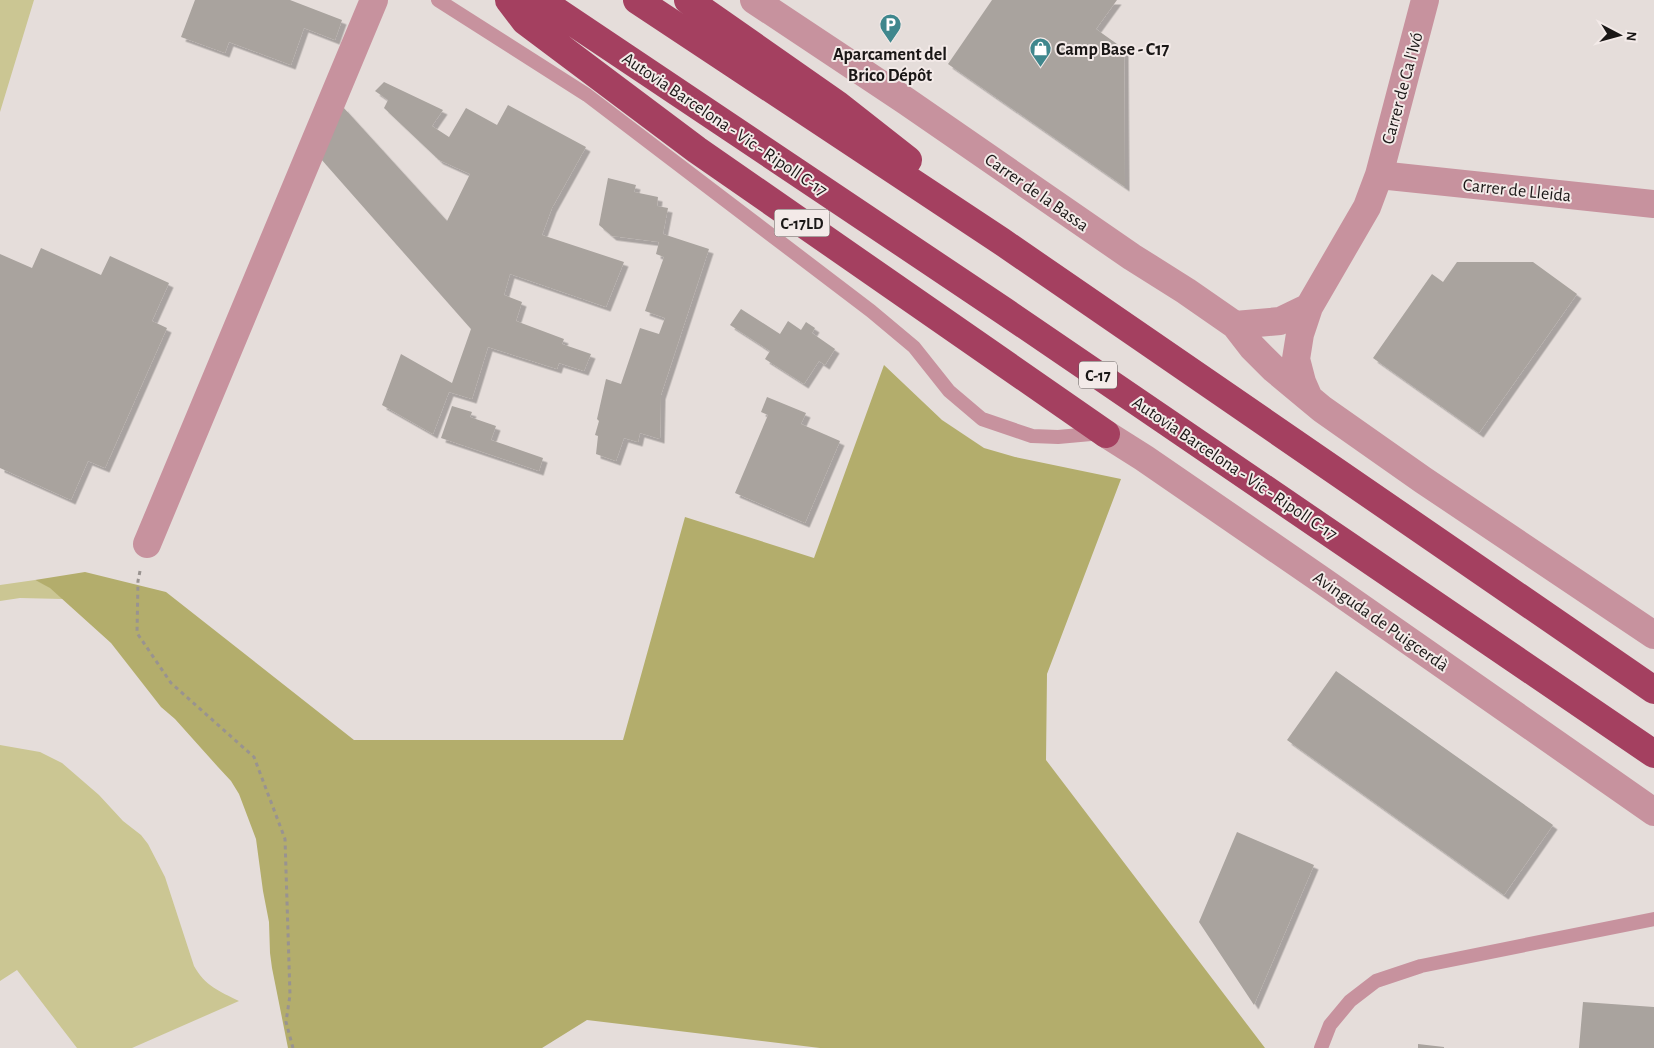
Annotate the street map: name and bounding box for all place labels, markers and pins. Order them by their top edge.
parking icon: Aparcament del Brico Dépôt [878,12,902,43]
shop icon: Camp Base - C17 [1028,37,1052,68]
place label: Camp Base - C17 [1056,41,1170,59]
place label: Aparcament del Brico Dépôt [833,46,947,85]

